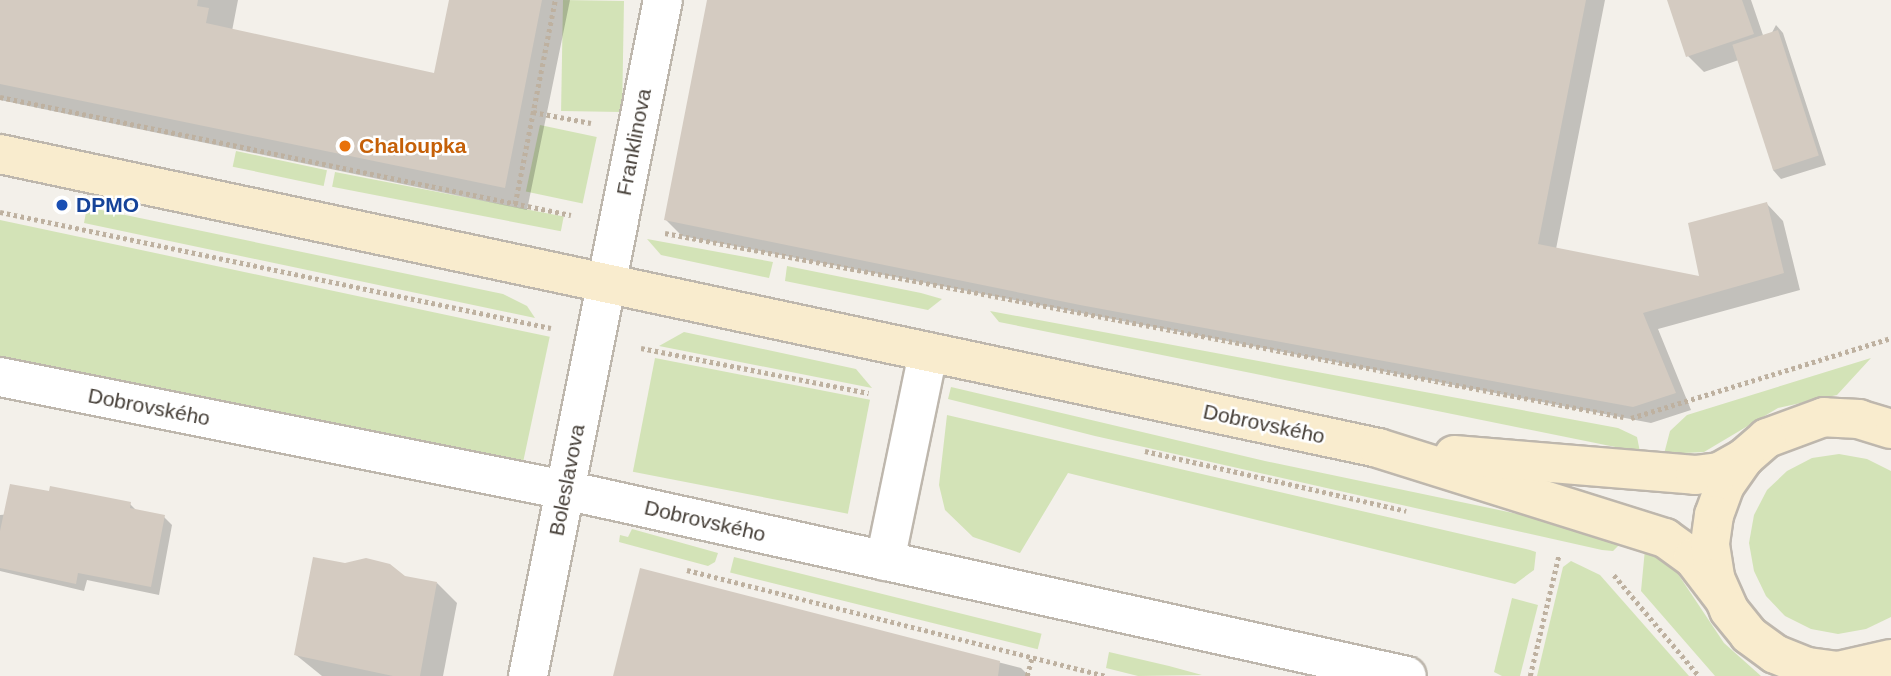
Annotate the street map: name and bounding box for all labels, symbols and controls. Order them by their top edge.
street label: Franklinova [611,86,657,198]
place label: Chaloupka [359,133,466,159]
marker: Chaloupka [337,138,353,154]
place label: DPMO [76,192,139,218]
marker: DPMO [54,197,70,213]
street label: Dobrovského [86,383,212,431]
street label: Dobrovského [1201,399,1327,449]
street label: Boleslavova [544,422,590,538]
street label: Dobrovského [642,495,768,547]

